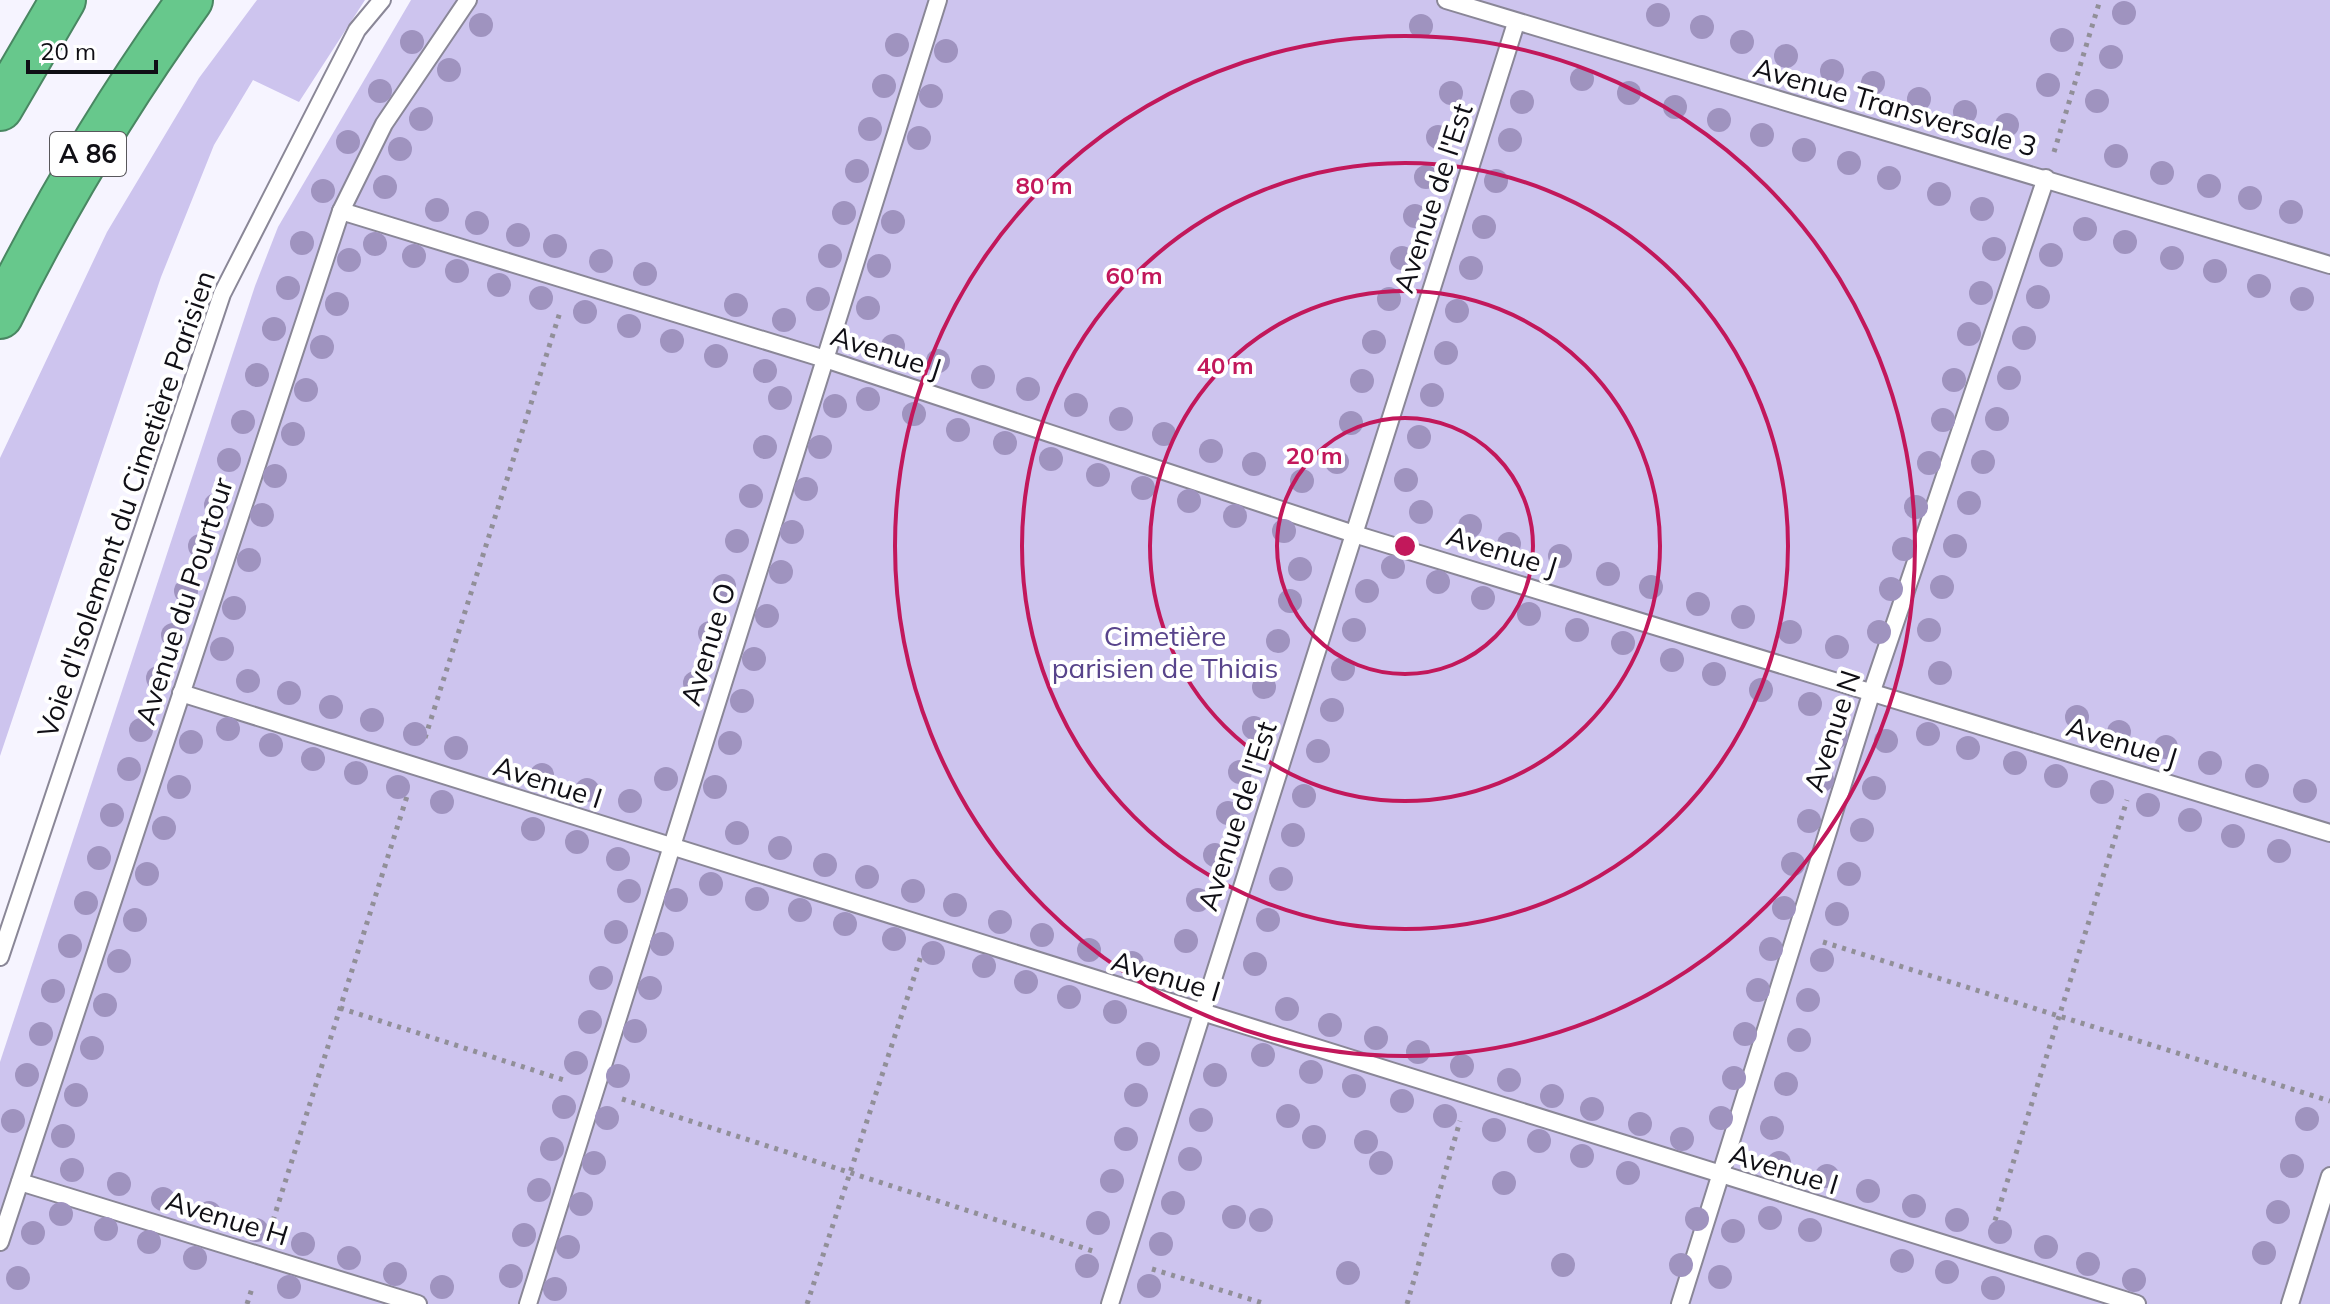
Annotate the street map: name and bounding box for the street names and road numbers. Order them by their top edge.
street label: Avenue Transversale 3 [1749,49,2041,164]
street label: Avenue de l'Est [1385,99,1480,297]
road number: A 86 [50,132,126,176]
street label: Voie d'Isolement du Cimetière Parisien [29,266,222,742]
street label: Avenue J [827,317,946,386]
street label: Avenue du Pourtour [127,472,240,729]
street label: Avenue J [1442,517,1562,584]
street label: Avenue O [672,578,743,709]
street label: Avenue N [1795,666,1868,796]
street label: Avenue J [2062,708,2182,775]
street label: Avenue de l'Est [1189,717,1284,915]
street label: Avenue I [489,748,607,815]
street label: Avenue I [1107,942,1225,1009]
street label: Avenue I [1725,1135,1843,1202]
street label: Avenue H [162,1182,293,1253]

